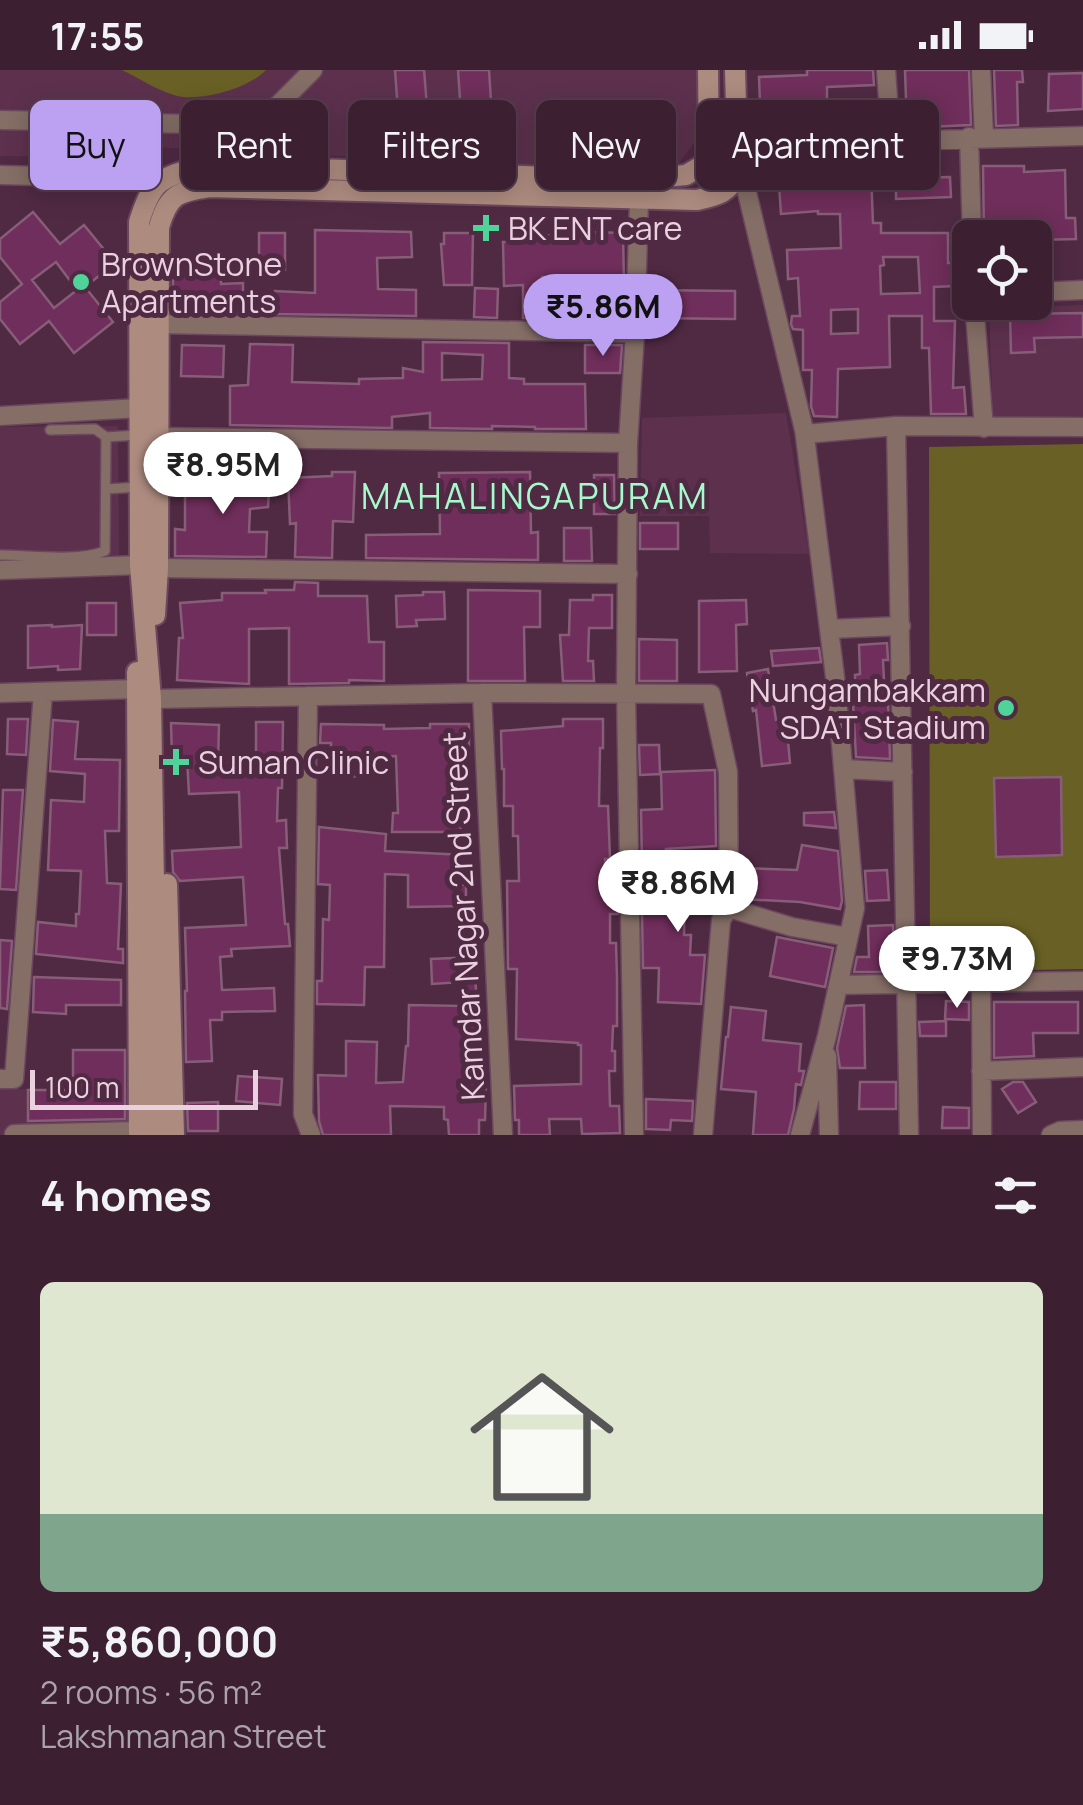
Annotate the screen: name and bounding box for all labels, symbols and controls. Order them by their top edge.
text: 17:55 [50,9,144,61]
chip: Buy [30,100,161,190]
chip: Rent [181,100,328,190]
chip: Filters [348,100,516,190]
chip: New [536,100,676,190]
chip: Apartment [696,100,939,190]
place label: BK ENT care [508,206,682,250]
marker: BK ENT care [473,215,499,241]
map controls [952,220,1052,320]
button: locate [952,220,1052,320]
place label: BrownStone Apartments [101,242,282,323]
marker: BrownStone Apartments [70,271,92,293]
pin: ₹5.86M [522,274,684,359]
text: ₹5.86M [545,284,661,328]
pin: ₹8.95M [142,432,304,517]
text: ₹8.95M [165,442,281,486]
district label: MAHALINGAPURAM [361,472,709,520]
place label: Nungambakkam SDAT Stadium [749,668,986,749]
marker: Nungambakkam SDAT Stadium [995,697,1017,719]
street label: Kamdar Nagar 2nd Street [431,730,495,1102]
place label: Suman Clinic [198,740,389,784]
marker: Suman Clinic [163,749,189,775]
pin: ₹8.86M [597,850,759,935]
text: ₹8.86M [620,860,736,904]
pin: ₹9.73M [876,926,1038,1011]
text: ₹9.73M [901,936,1013,980]
scale bar [30,1065,258,1110]
text: 100 m [45,1068,119,1106]
text: 4 homes [40,1166,212,1224]
icon: filters [988,1168,1043,1223]
icon: home [452,1347,632,1527]
text: ₹5,860,000 [40,1612,278,1670]
text: 2 rooms · 56 m² [40,1670,262,1714]
text: Lakshmanan Street [40,1714,327,1758]

